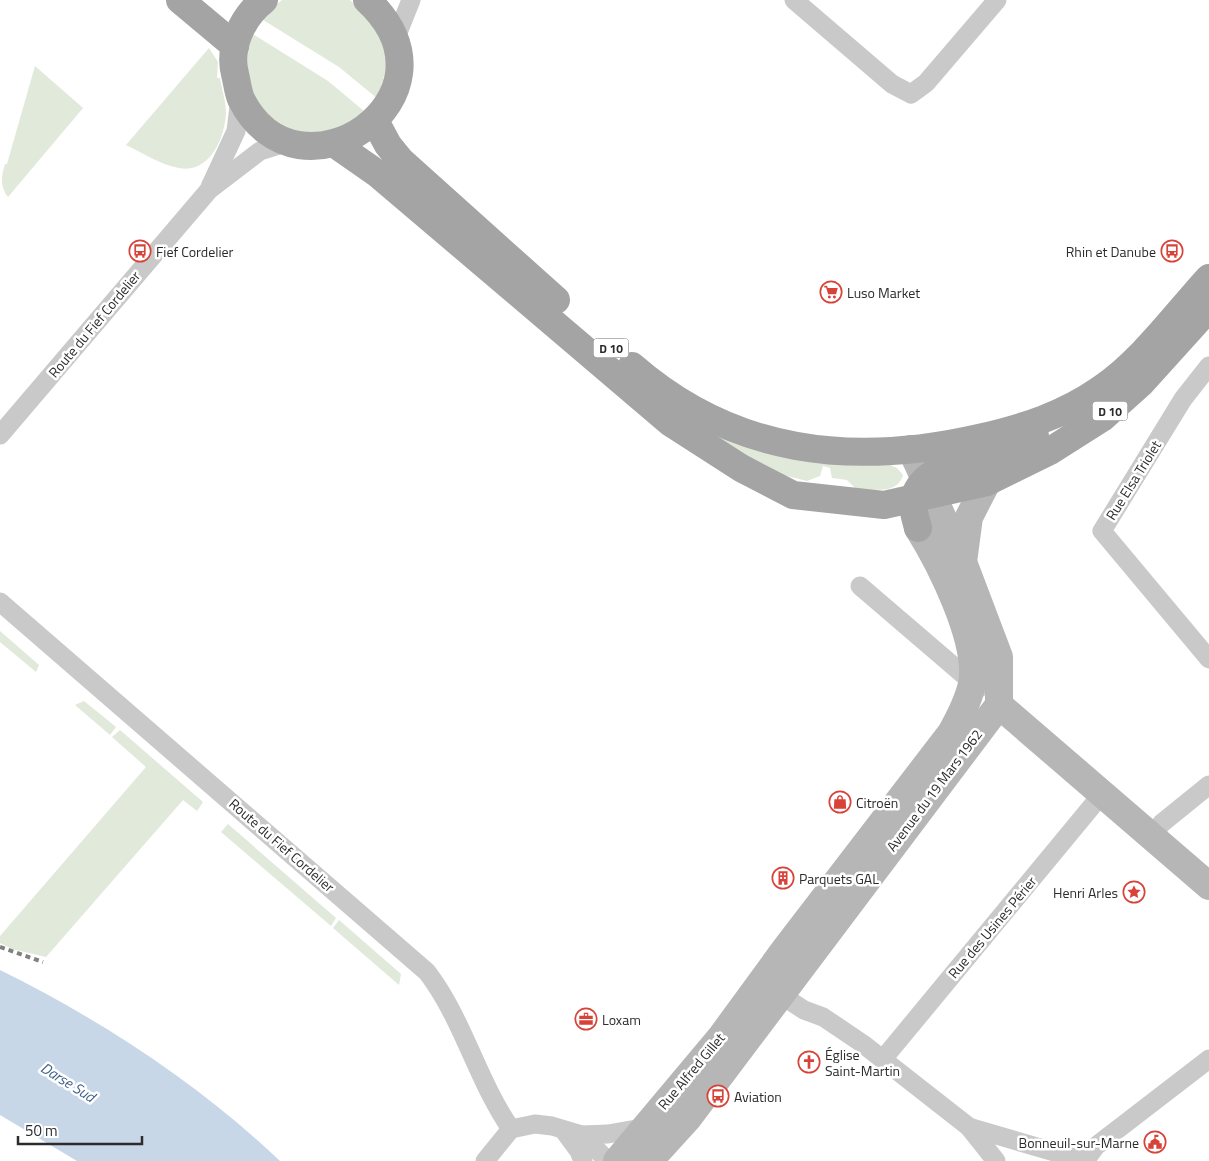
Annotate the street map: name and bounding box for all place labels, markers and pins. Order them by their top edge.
bus stop icon: Fief Cordelier [128,239,152,263]
bus stop icon: Rhin et Danube [1160,239,1184,263]
place label: Fief Cordelier [156,241,234,262]
place label: Rhin et Danube [1066,241,1156,262]
supermarket icon: Luso Market [819,280,843,304]
place label: Luso Market [847,282,920,303]
shop icon: Citroën [828,790,852,814]
place label: Citroën [856,792,898,813]
building icon: Parquets GAL [771,866,795,890]
place label: Parquets GAL [799,868,879,889]
place icon: Henri Arles [1122,880,1146,904]
place label: Henri Arles [1053,882,1118,903]
office icon: Loxam [574,1007,598,1031]
place label: Loxam [602,1009,641,1030]
place label: Église Saint-Martin [825,1044,900,1081]
church icon: Église Saint-Martin [797,1050,821,1074]
bus stop icon: Aviation [706,1084,730,1108]
place label: Aviation [734,1086,782,1107]
public building icon: Bonneuil-sur-Marne [1143,1130,1167,1154]
place label: Bonneuil-sur-Marne [1019,1132,1139,1153]

